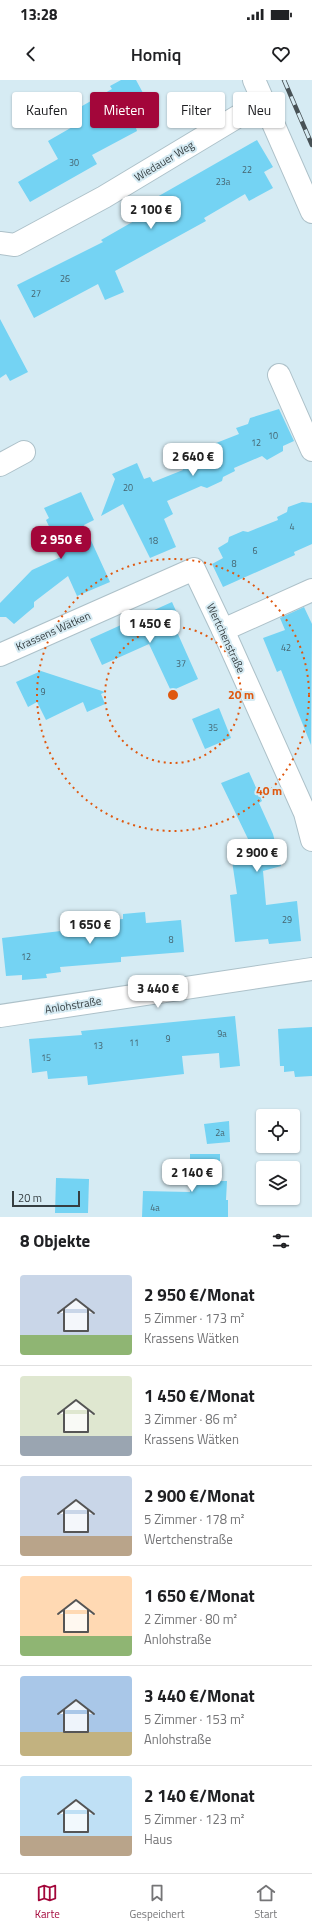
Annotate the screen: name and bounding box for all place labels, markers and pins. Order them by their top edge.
pin: 2 100 € [114,196,188,230]
pin: 2 640 € [156,443,230,477]
pin: 2 950 € [24,526,98,560]
pin: 1 450 € [113,610,187,644]
centre of rings [166,688,180,702]
pin: 2 900 € [220,839,294,873]
pin: 1 650 € [53,911,127,945]
pin: 3 440 € [121,975,195,1009]
pin: 2 140 € [155,1159,229,1193]

